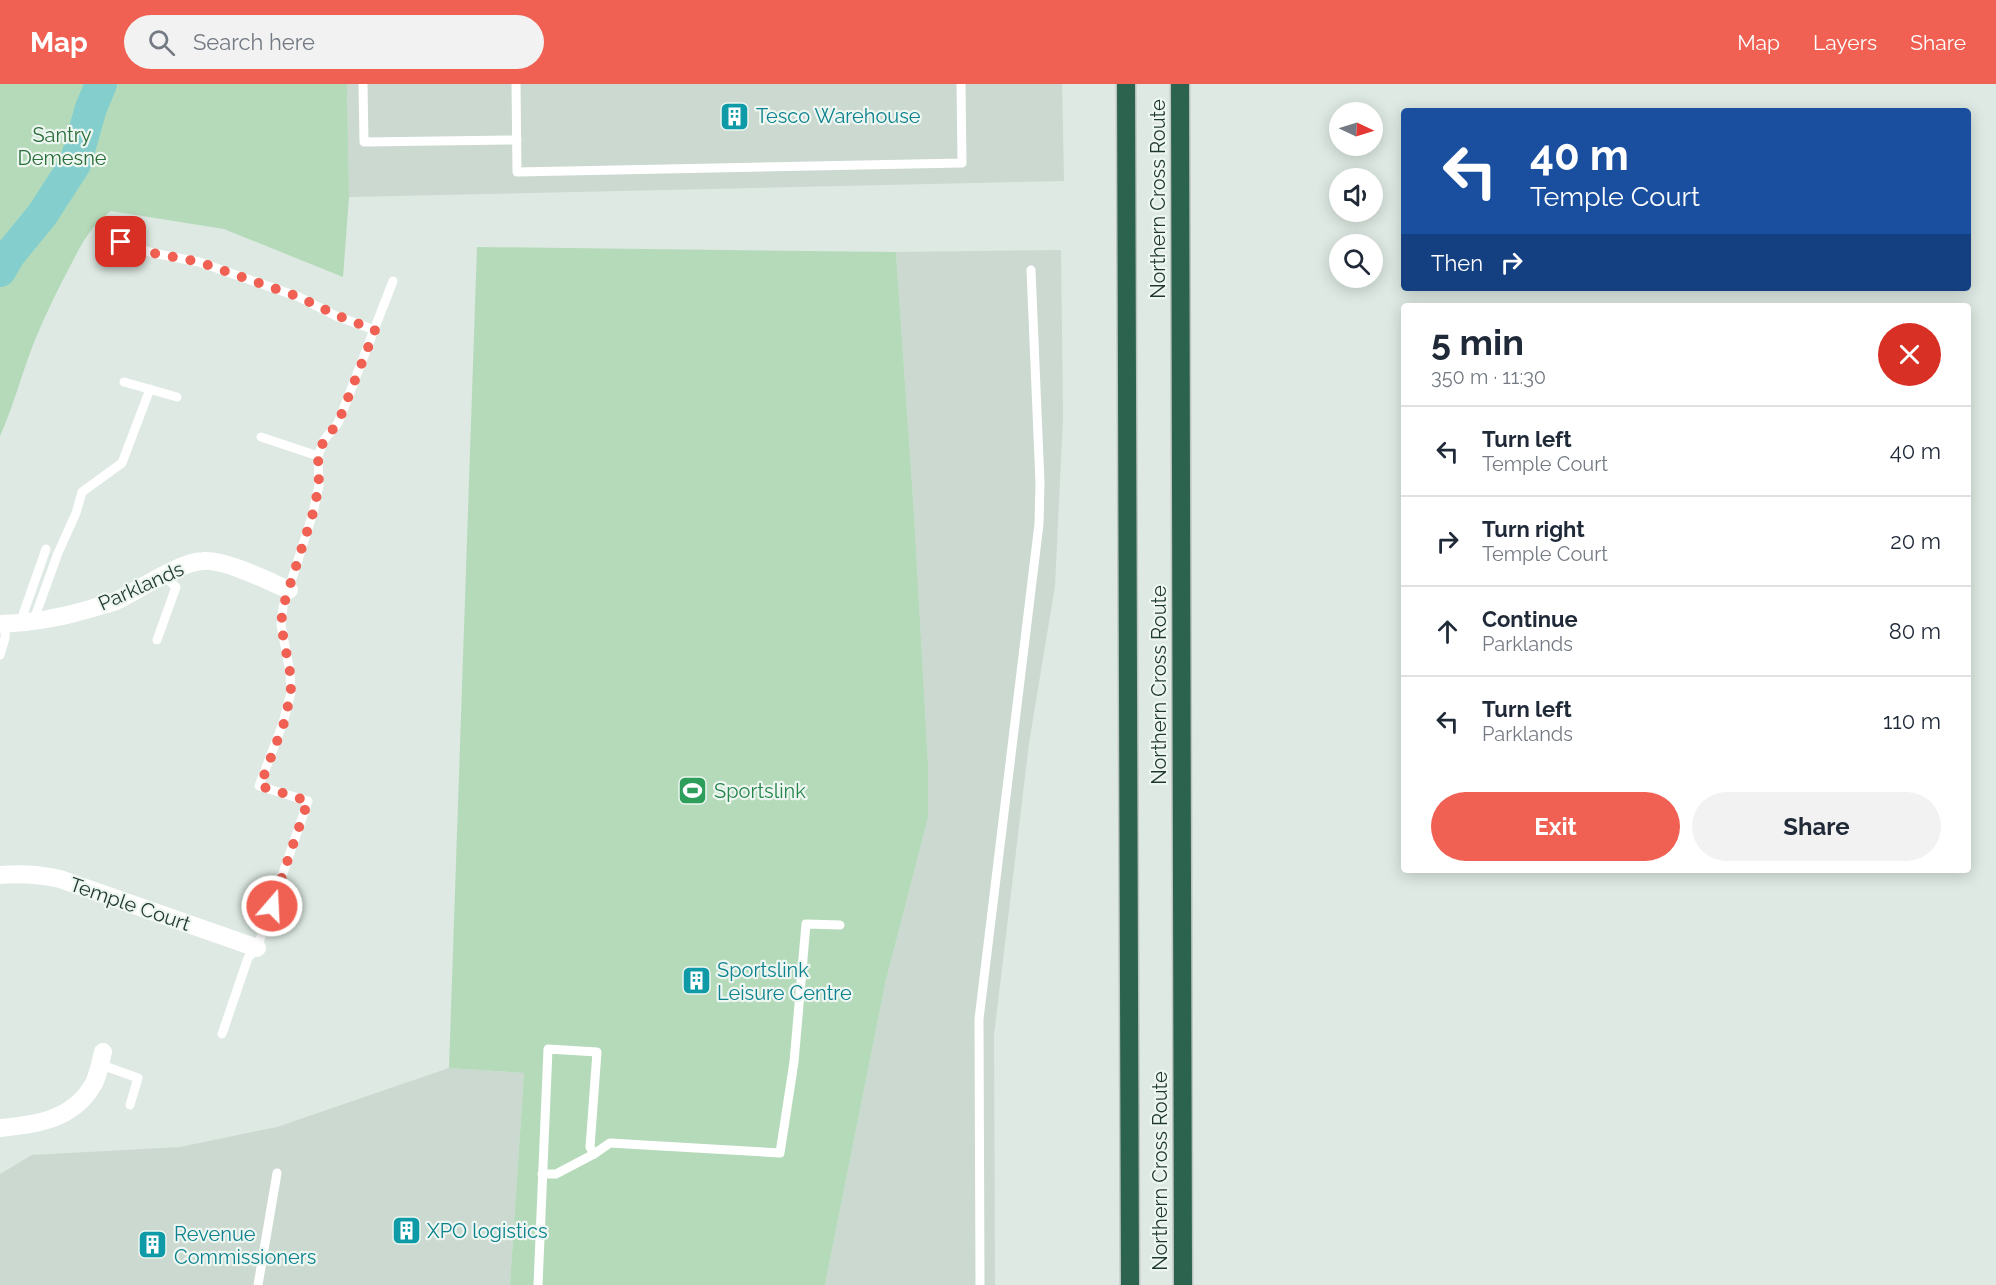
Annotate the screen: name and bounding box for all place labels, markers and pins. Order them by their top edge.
building icon: Tesco Warehouse [719,100,751,132]
place label: Tesco Warehouse [756,104,921,128]
pin [95,216,146,267]
sports icon: Sportslink [677,775,709,807]
place label: Sportslink [714,779,806,803]
place label: Sportslink Leisure Centre [717,958,852,1005]
building icon: Sportslink Leisure Centre [680,965,712,997]
building icon: XPO logistics [390,1215,422,1247]
place label: XPO logistics [427,1219,548,1243]
place label: Revenue Commissioners [174,1222,316,1269]
building icon: Revenue Commissioners [137,1229,169,1261]

